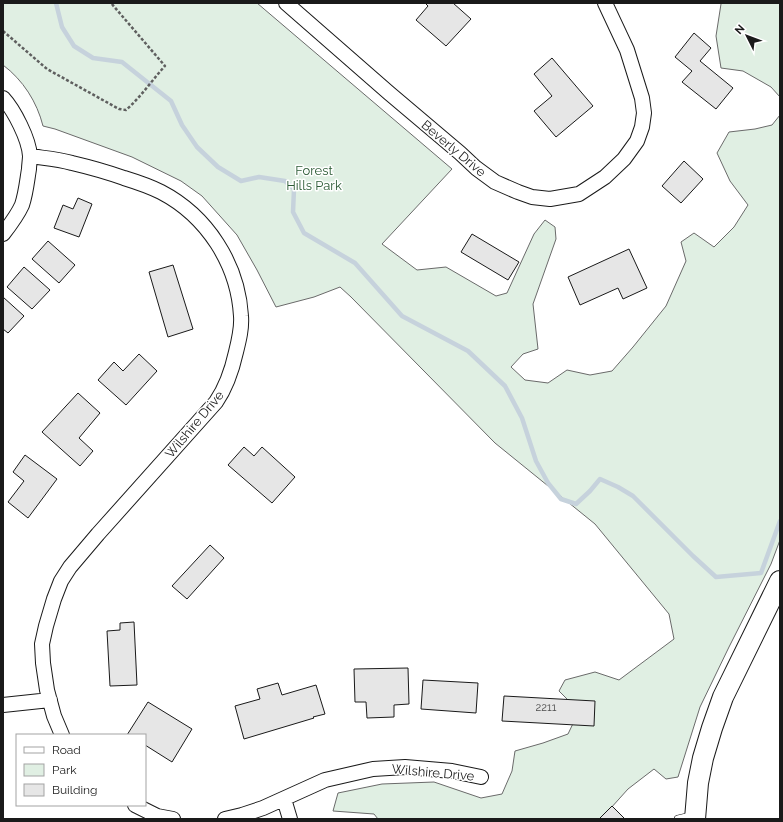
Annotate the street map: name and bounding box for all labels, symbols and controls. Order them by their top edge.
north arrow [727,16,767,56]
text: N [732,22,748,37]
street label: Beverly Drive [418,117,489,180]
park label: Forest Hills Park [286,163,342,193]
street label: Wilshire Drive [162,387,227,461]
house number: 2211 [536,701,557,714]
legend [16,734,146,806]
text: Road [52,743,81,757]
street label: Wilshire Drive [391,761,475,784]
text: Park [52,763,77,777]
text: Building [52,783,98,797]

